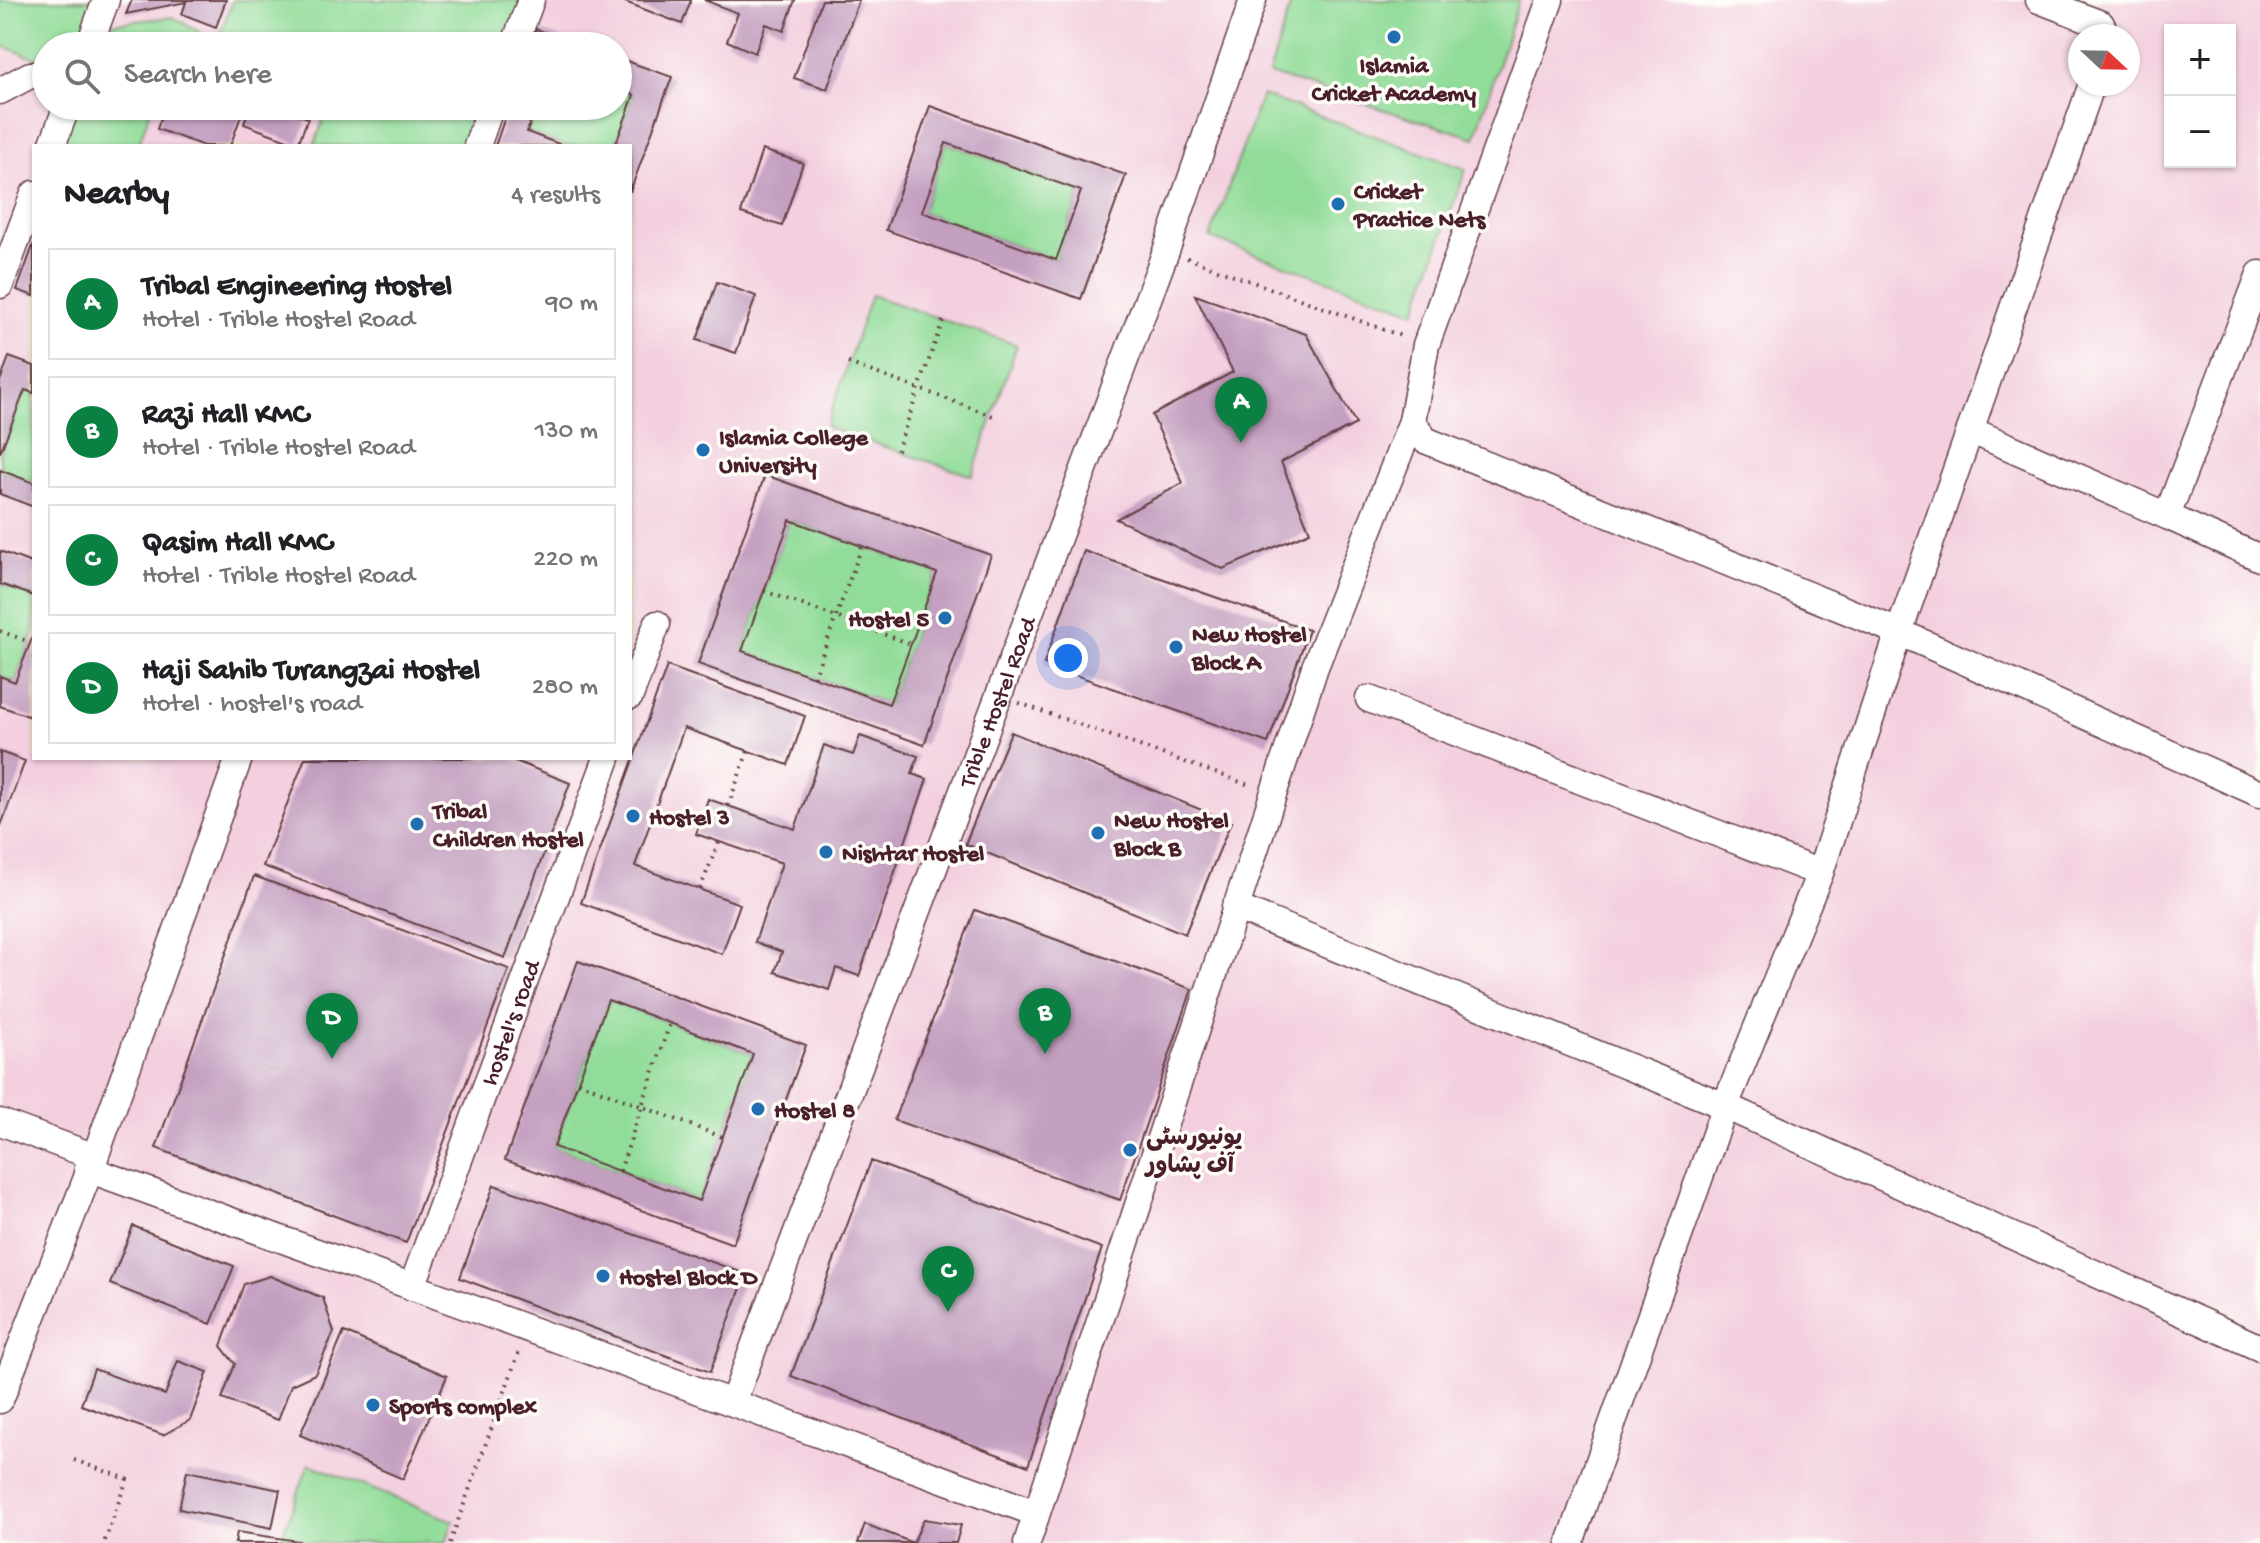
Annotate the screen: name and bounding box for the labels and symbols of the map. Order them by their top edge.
north arrow [2068,24,2140,96]
marker: Islamia Cricket Academy [1385,28,1403,46]
place label: Islamia Cricket Academy [1312,53,1476,110]
place label: Cricket Practice Nets [1352,179,1486,236]
marker: Cricket Practice Nets [1329,195,1347,213]
pin: A [1215,377,1267,443]
place label: Islamia College University [719,425,870,482]
marker: Islamia College University [694,441,712,459]
place label: Hostel 5 [848,607,929,636]
marker: Hostel 5 [936,609,954,627]
street label: Trible Hostel Road [954,612,1046,794]
place label: New Hostel Block A [1191,622,1307,679]
your location [1048,638,1088,678]
marker: New Hostel Block A [1167,638,1185,656]
place label: Tribal Children Hostel [431,799,584,856]
place label: Hostel 3 [649,805,730,834]
marker: Hostel 3 [624,807,642,825]
place label: New Hostel Block B [1113,808,1229,865]
marker: Tribal Children Hostel [408,815,426,833]
marker: New Hostel Block B [1089,824,1107,842]
place label: Nishtar Hostel [842,841,984,870]
marker: Nishtar Hostel [817,843,835,861]
street label: hostel's road [477,955,550,1090]
pin: B [1019,988,1071,1054]
pin: D [306,993,358,1059]
place label: Hostel 8 [774,1098,855,1127]
marker: Hostel 8 [749,1100,767,1118]
place label: یونیورسٹی آف پشاور [1144,1125,1242,1182]
marker: یونیورسٹی آف پشاور [1121,1141,1139,1159]
pin: C [922,1246,974,1312]
place label: Hostel Block D [619,1265,759,1294]
marker: Hostel Block D [594,1267,612,1285]
place label: Sports complex [389,1394,537,1423]
marker: Sports complex [364,1396,382,1414]

